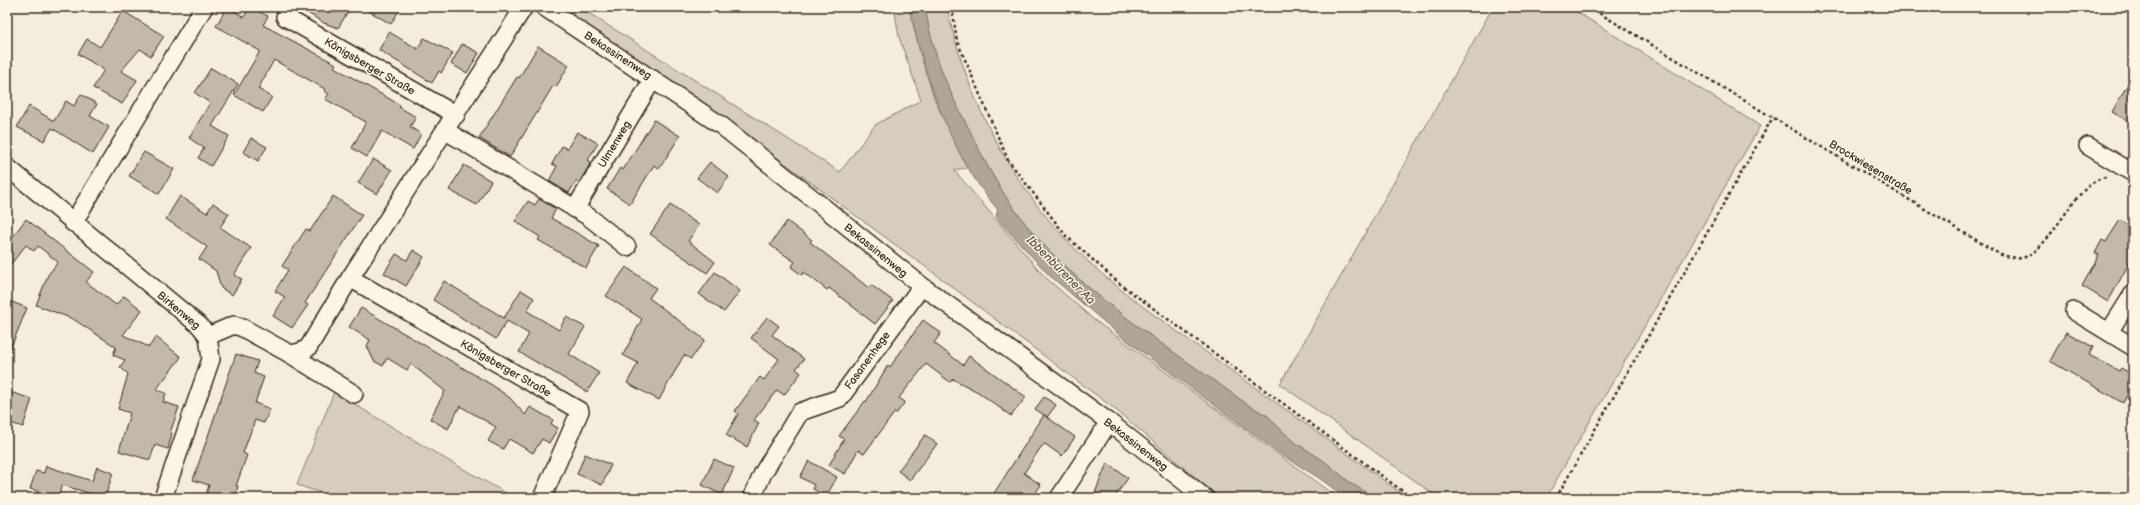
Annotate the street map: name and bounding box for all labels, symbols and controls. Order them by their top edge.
street label: Bekassinenweg [581,29,654,82]
street label: Königsberger Straße [322,35,418,98]
street label: Ulmenweg [595,118,633,170]
street label: Brockwiesenstraße [1827,137,1915,198]
street label: Bekassinenweg [841,221,910,280]
water label: Ibbenbürener Aa [1023,232,1098,308]
street label: Birkenweg [155,289,203,332]
street label: Fasanenhege [842,328,893,392]
street label: Königsberger Straße [458,337,554,400]
street label: Bekassinenweg [1101,415,1170,474]

